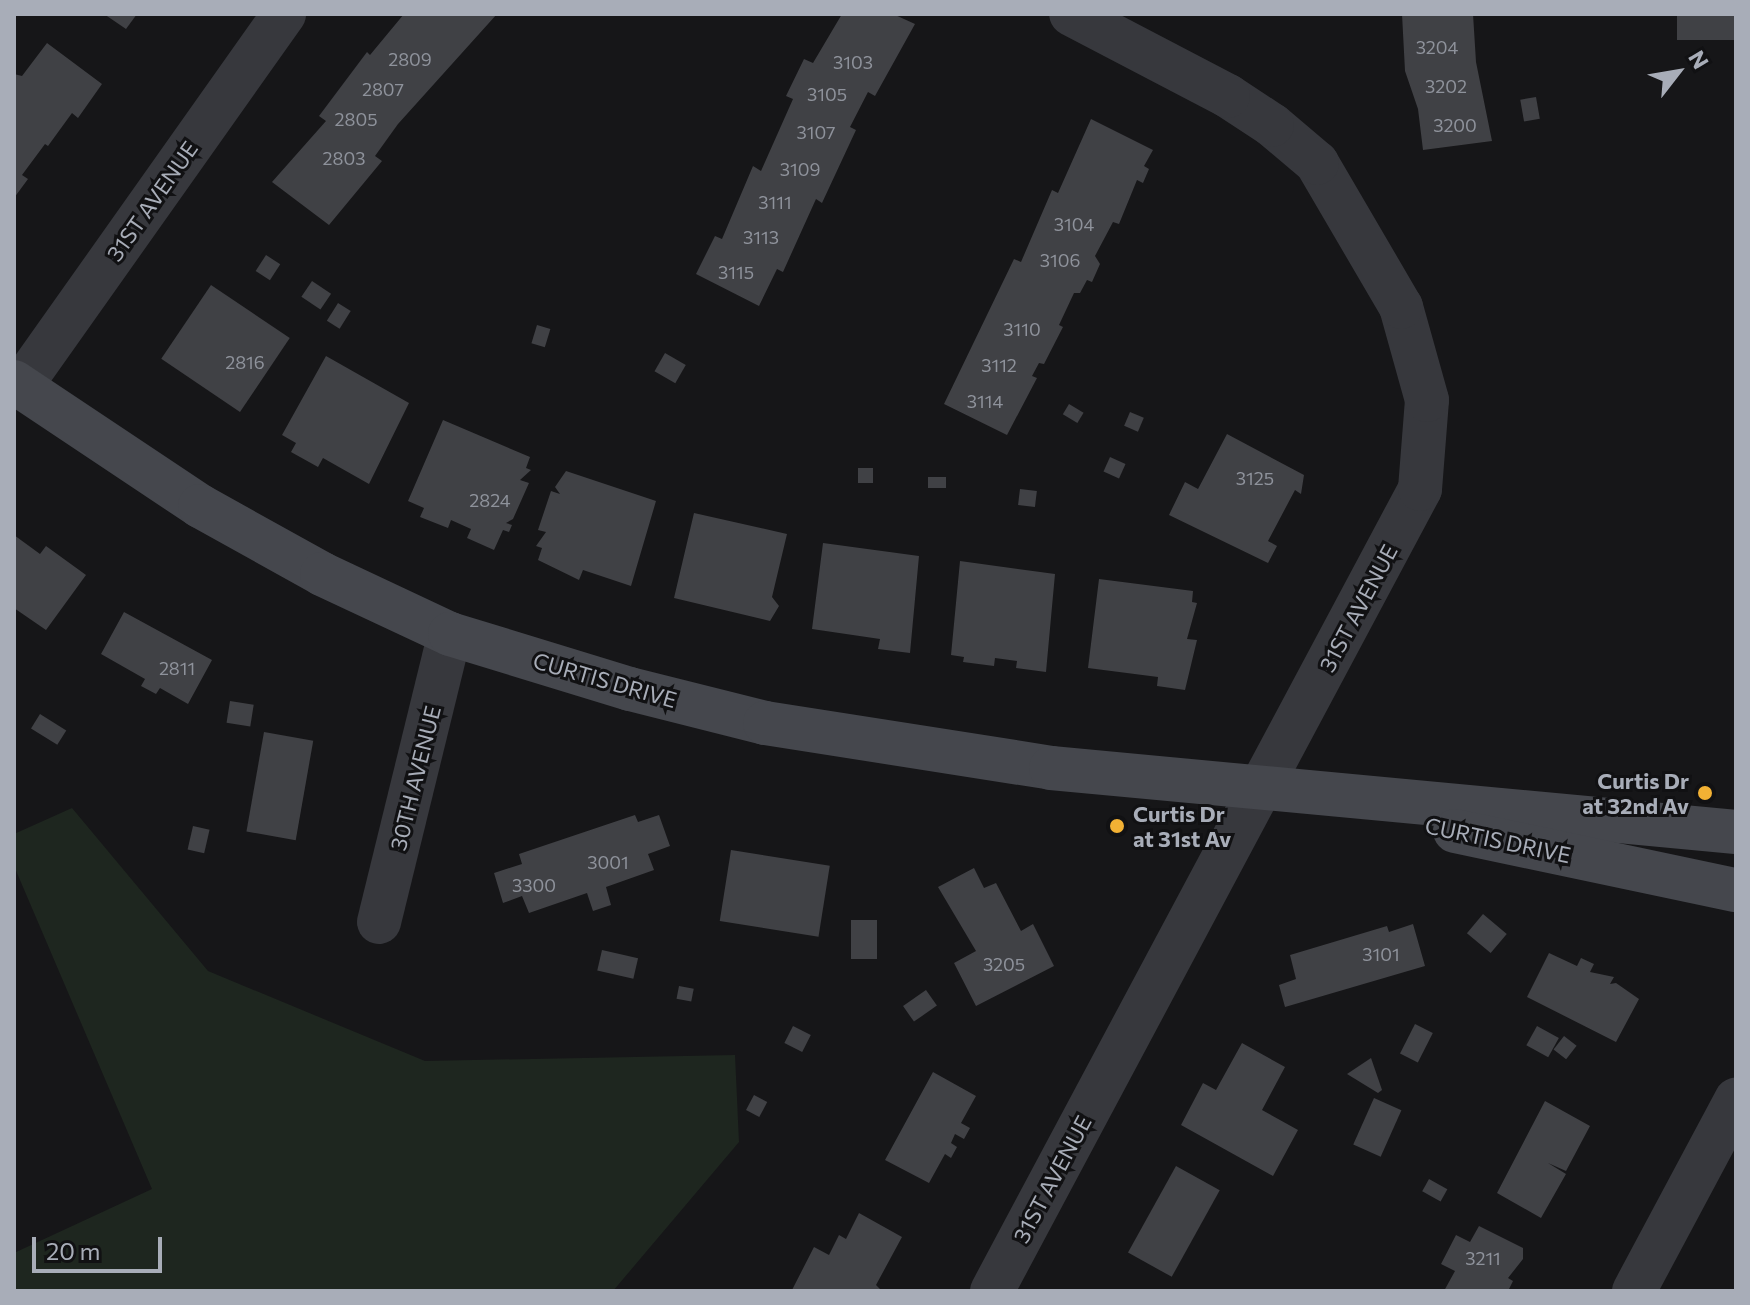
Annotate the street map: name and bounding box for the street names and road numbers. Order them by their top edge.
street label: 31ST AVENUE [101,136,203,266]
street label: 31ST AVENUE [1313,540,1403,676]
street label: CURTIS DRIVE [530,647,680,713]
street label: 30TH AVENUE [384,703,446,853]
street label: CURTIS DRIVE [1423,812,1573,868]
street label: 31ST AVENUE [1007,1111,1097,1247]

